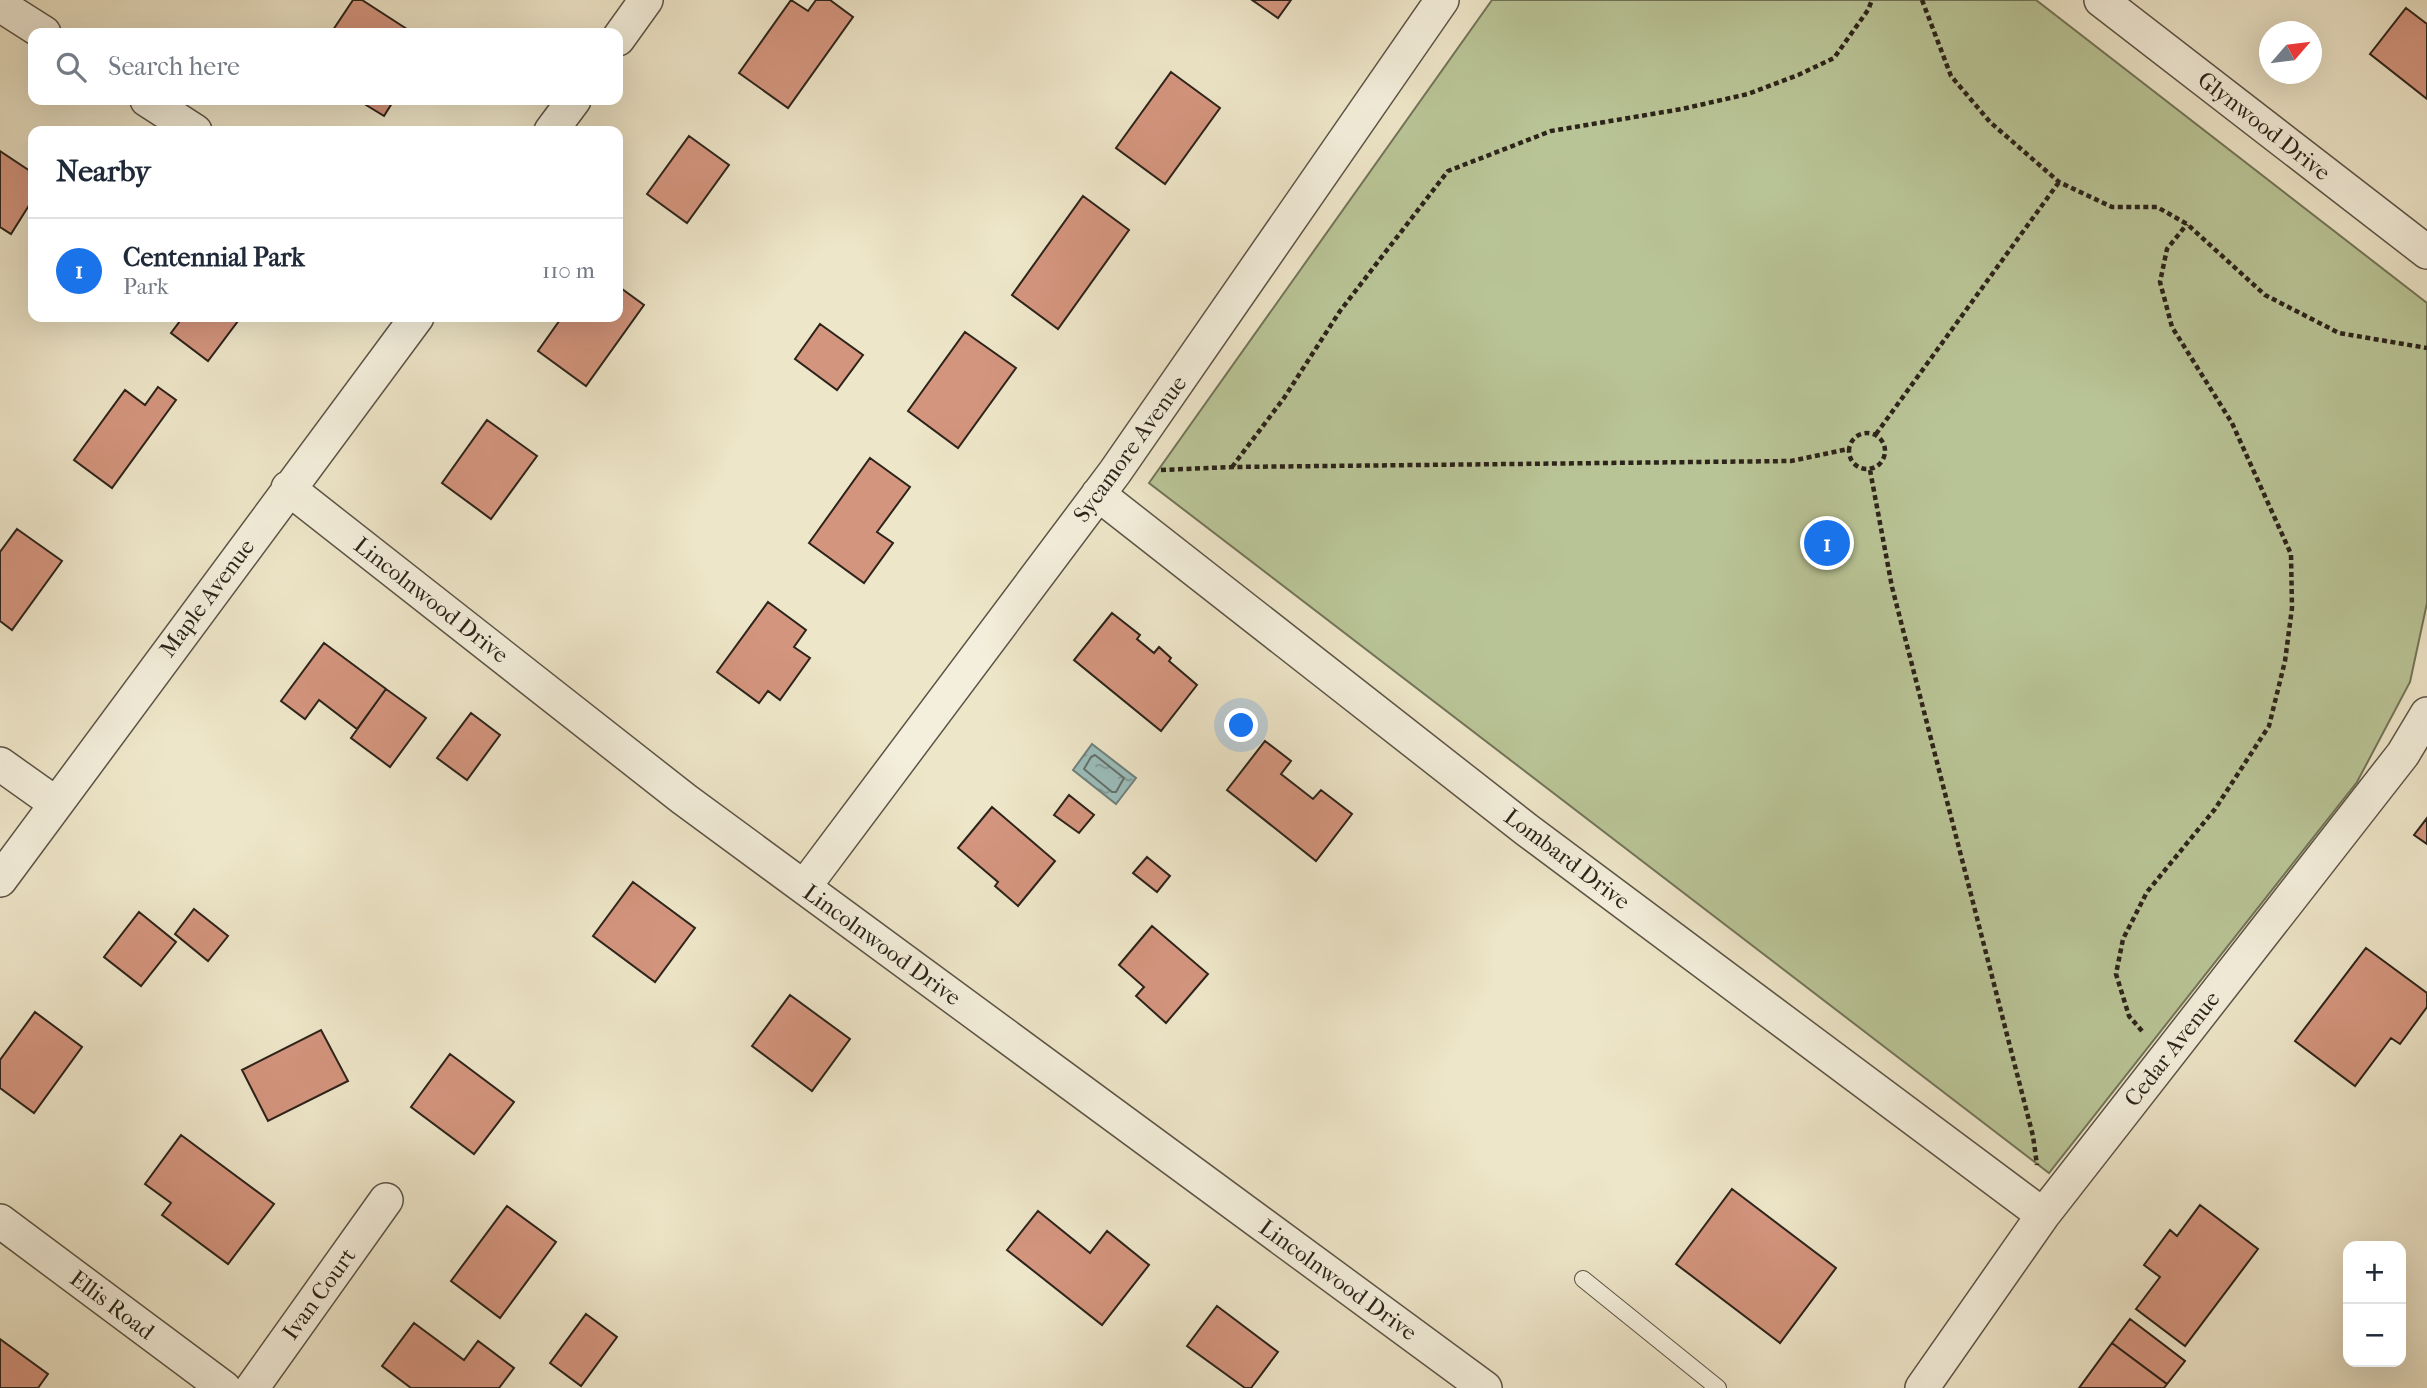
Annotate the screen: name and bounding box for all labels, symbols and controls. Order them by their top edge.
north arrow [2259,21,2322,84]
search box [28,28,623,105]
icon: search [52,48,90,86]
text: Search here [108,51,240,82]
street label: Glynwood Drive [2192,66,2336,186]
text: Nearby [56,154,151,189]
text: Centennial Park [123,242,305,273]
text: 1 [75,257,83,284]
text: 110 m [542,257,595,284]
text: Park [123,273,169,300]
street label: Sycamore Avenue [1068,370,1192,528]
pin: 1 [1804,517,1850,569]
street label: Lincolnwood Drive [348,531,514,669]
street label: Maple Avenue [154,534,260,662]
your location [1224,708,1258,742]
street label: Lombard Drive [1499,803,1635,915]
street label: Lincolnwood Drive [798,879,966,1011]
street label: Cedar Avenue [2119,986,2225,1112]
street label: Lincolnwood Drive [1254,1214,1422,1346]
map controls [2343,1241,2406,1367]
button: + [2343,1241,2406,1304]
street label: Ivan Court [277,1243,361,1345]
street label: Ellis Road [65,1265,160,1346]
button: − [2343,1304,2406,1367]

